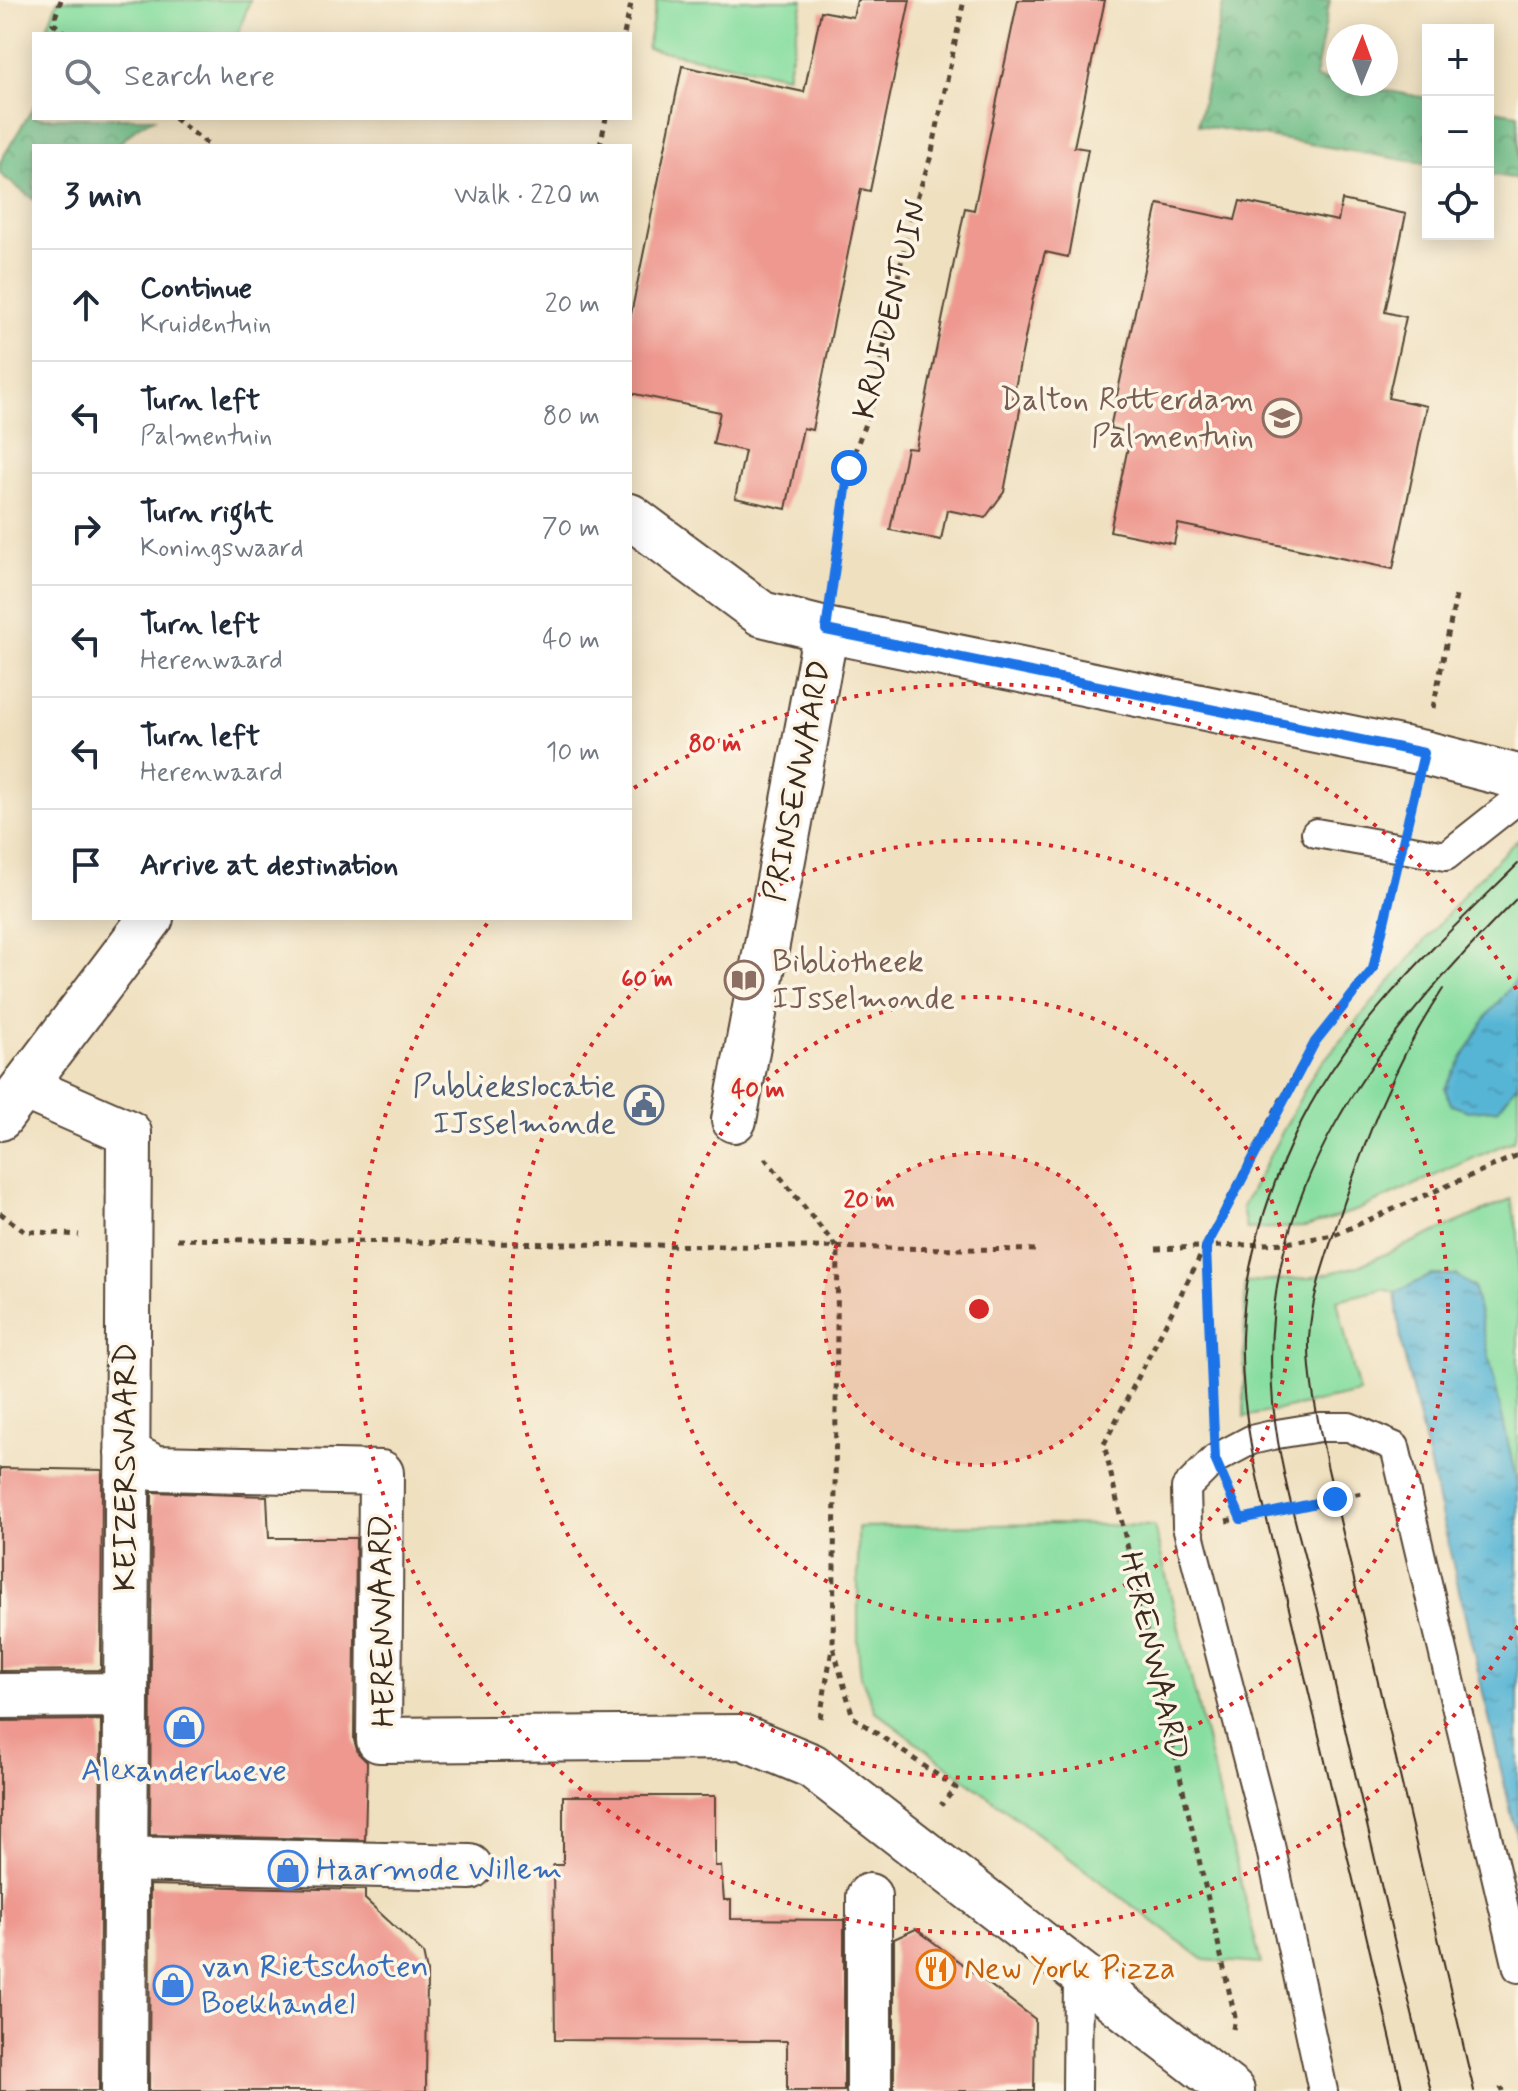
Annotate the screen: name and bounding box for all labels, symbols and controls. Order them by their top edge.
north arrow [1326,24,1398,96]
map controls [1422,24,1494,240]
button: + [1422,24,1494,96]
search box [32,32,632,120]
icon: search [60,54,104,98]
text: Search here [124,57,275,96]
button: − [1422,96,1494,168]
button: locate [1422,168,1494,240]
text: 3 min [64,174,142,219]
text: Walk · 220 m [454,179,600,213]
street label: KRUIDENTUIN [844,196,938,423]
text: Continue [140,269,252,308]
icon: ahead [64,283,108,327]
text: 20 m [545,288,600,322]
text: Kruidentuin [140,308,271,342]
place label: Dalton Rotterdam Palmentuin [1000,379,1254,458]
text: Turn left [140,381,260,420]
icon: left [64,395,108,439]
school or university icon: Dalton Rotterdam Palmentuin [1261,397,1303,439]
text: 80 m [543,400,600,434]
text: Palmentuin [140,420,272,454]
route start [831,450,867,486]
text: Turn right [140,493,273,532]
icon: right [64,507,108,551]
text: 70 m [542,512,600,546]
text: Koningswaard [140,532,304,566]
text: Turn left [140,605,260,644]
icon: left [64,619,108,663]
text: 40 m [542,624,600,658]
text: Herenwaard [140,644,283,678]
street label: PRINSENWAARD [754,657,842,905]
text: Turn left [140,717,260,756]
text: 80 m [689,729,741,760]
icon: left [64,731,108,775]
text: 10 m [546,736,600,770]
text: Herenwaard [140,756,283,790]
icon: arrive [64,843,108,887]
text: Arrive at destination [140,846,398,885]
place label: Bibliotheek IJsselmonde [772,941,955,1020]
library icon: Bibliotheek IJsselmonde [723,959,765,1001]
text: 60 m [621,964,673,995]
place label: Publiekslocatie IJsselmonde [412,1066,616,1145]
text: 40 m [731,1075,785,1106]
public building icon: Publiekslocatie IJsselmonde [623,1084,665,1126]
text: 20 m [843,1185,895,1216]
centre of rings [965,1295,993,1323]
street label: KEIZERSWAARD [105,1343,147,1591]
route end [1317,1481,1353,1517]
street label: HERENWAARD [360,1514,406,1728]
street label: HERENWAARD [1109,1548,1197,1764]
shop icon: Alexanderhoeve [163,1706,205,1748]
place label: Alexanderhoeve [81,1750,287,1792]
shop icon: Haarmode Willem [267,1849,309,1891]
place label: Haarmode Willem [316,1849,562,1891]
place label: van Rietschoten Boekhandel [201,1946,429,2025]
restaurant icon: New York Pizza [915,1948,957,1990]
place label: New York Pizza [964,1948,1175,1990]
shop icon: van Rietschoten Boekhandel [152,1964,194,2006]

